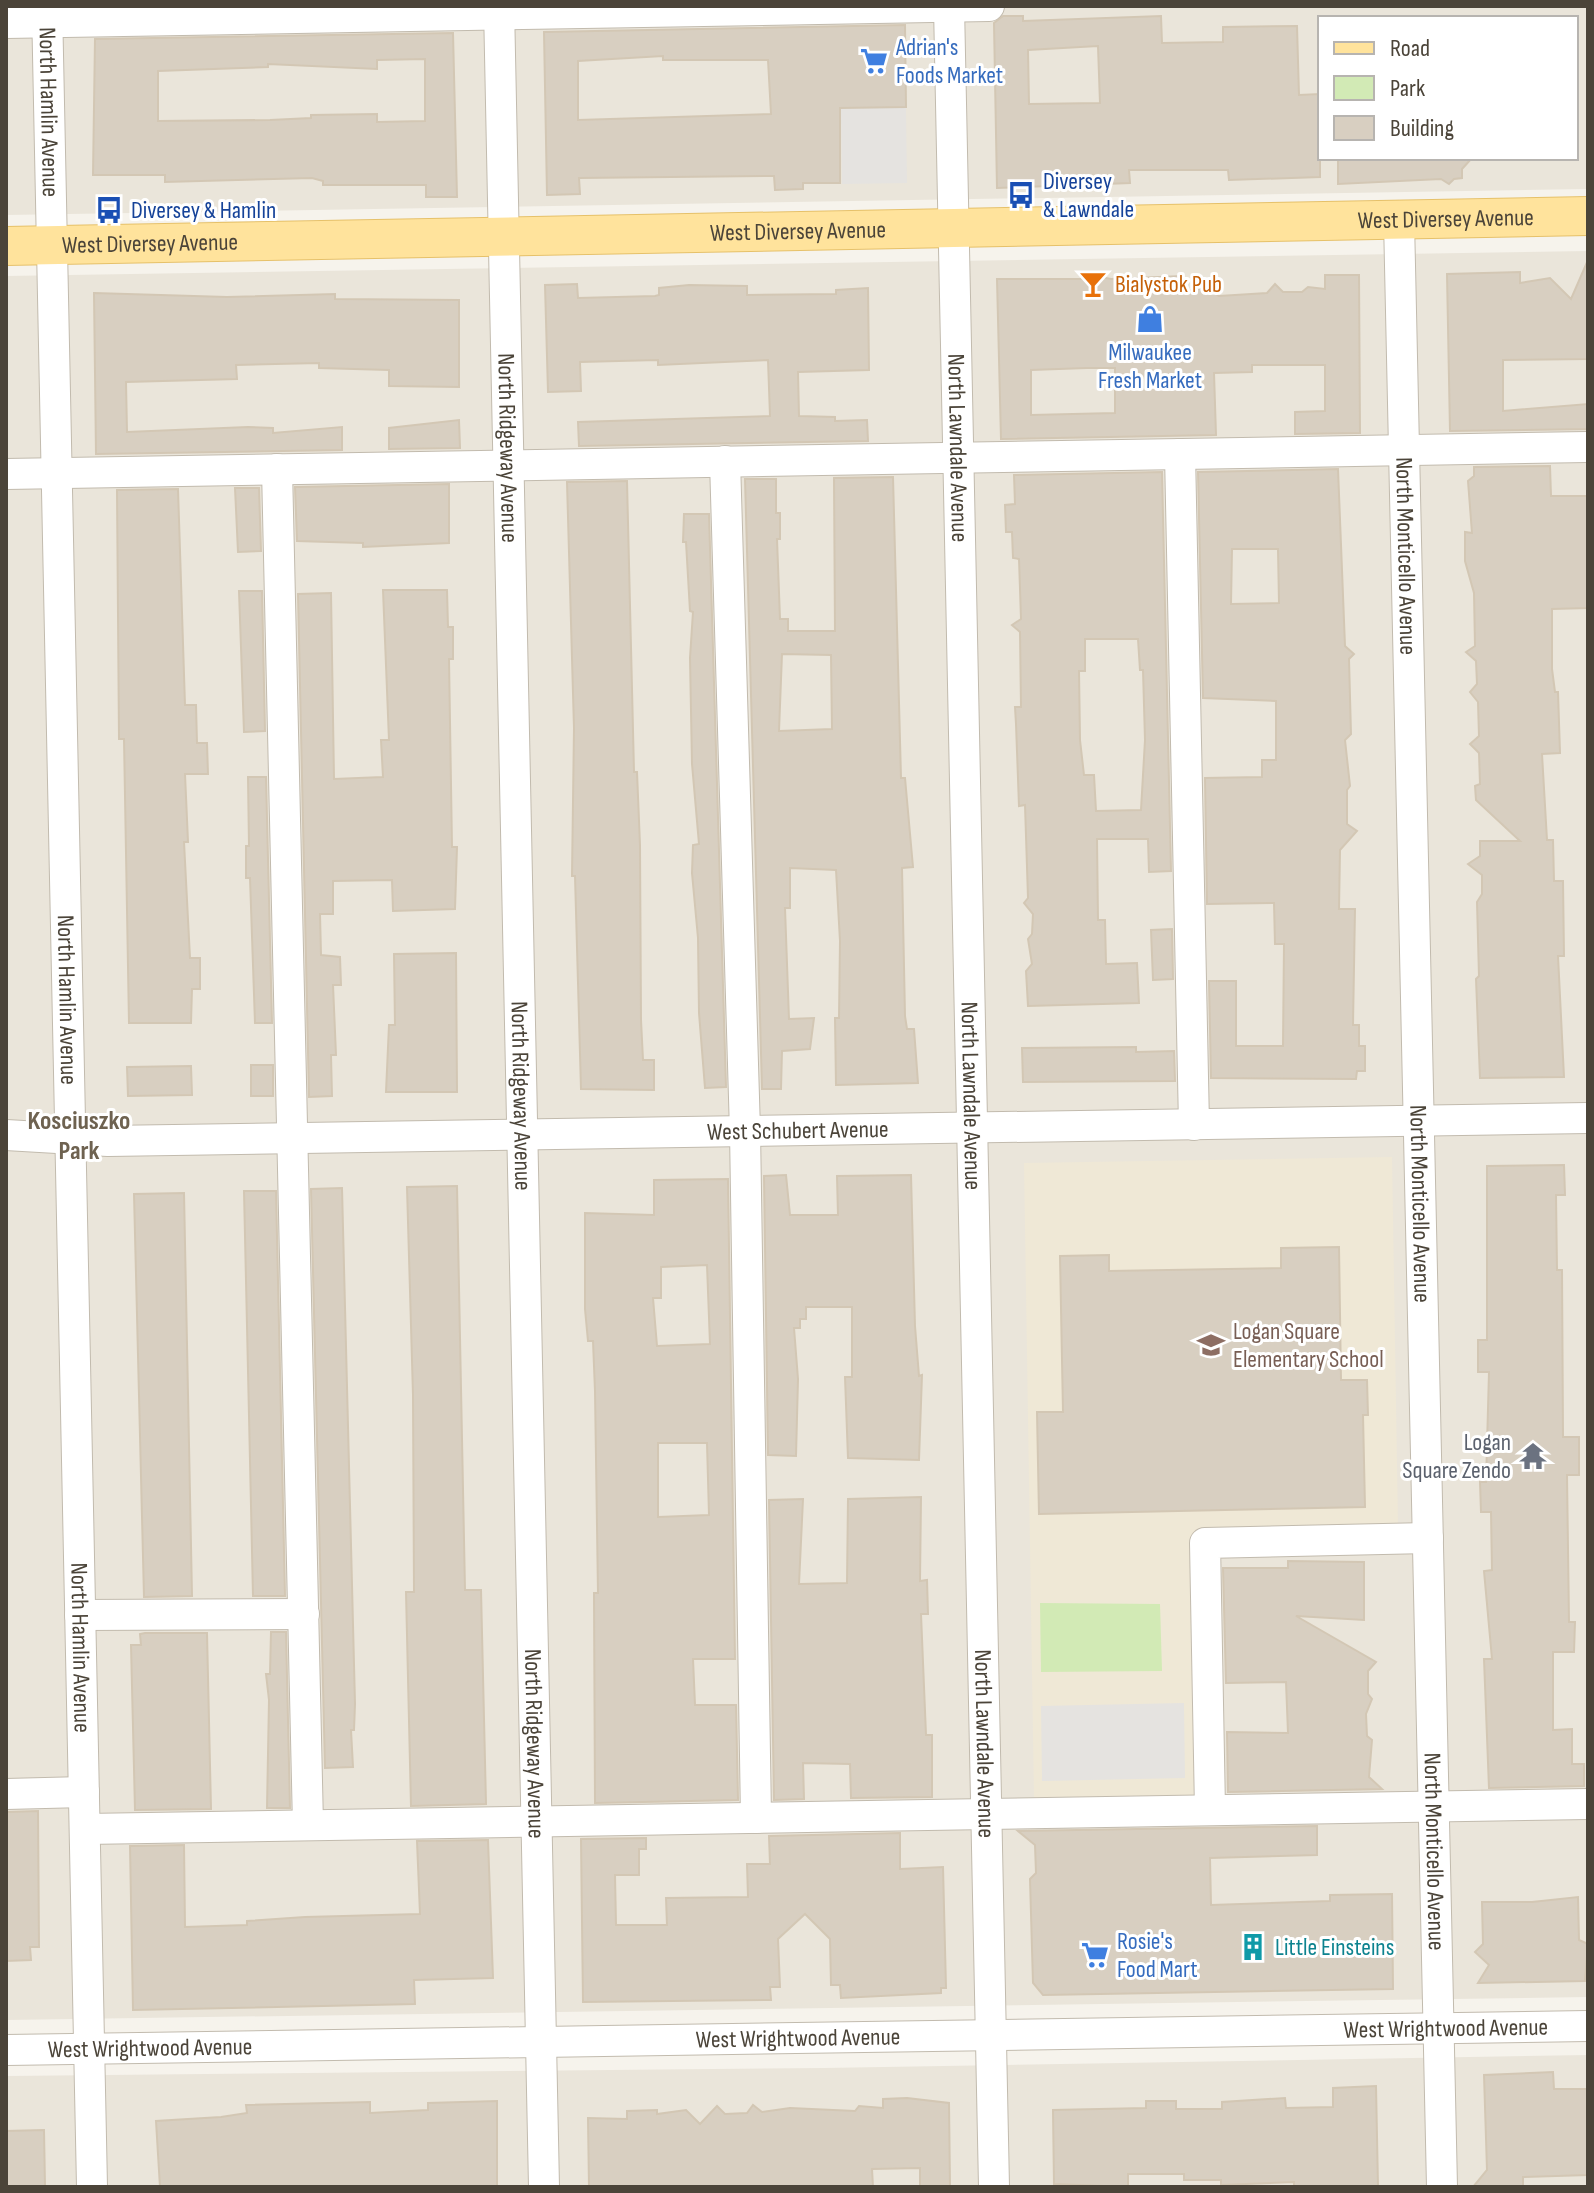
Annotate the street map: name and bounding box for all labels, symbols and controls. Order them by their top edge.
legend [1318,16,1578,160]
street label: North Hamlin Avenue [32,27,65,197]
place label: Adrian's Foods Market [895,33,1003,90]
text: Road [1390,34,1430,63]
supermarket icon: Adrian's Foods Market [859,46,889,76]
text: Park [1390,74,1425,103]
text: Building [1390,114,1454,143]
place label: Diversey & Lawndale [1043,167,1134,224]
bus stop icon: Diversey & Lawndale [1006,180,1036,210]
bus stop icon: Diversey & Hamlin [94,195,124,225]
place label: Diversey & Hamlin [131,196,276,225]
street label: West Diversey Avenue [1357,203,1534,235]
street label: West Diversey Avenue [710,215,886,248]
street label: West Diversey Avenue [62,228,238,260]
bar icon: Bialystok Pub [1078,269,1108,299]
place label: Bialystok Pub [1115,270,1222,299]
shop icon: Milwaukee Fresh Market [1135,304,1165,334]
place label: Milwaukee Fresh Market [1098,338,1202,395]
street label: North Ridgeway Avenue [491,353,524,543]
street label: North Lawndale Avenue [941,353,974,542]
street label: North Monticello Avenue [1389,457,1423,655]
street label: North Hamlin Avenue [51,915,83,1085]
street label: North Ridgeway Avenue [505,1001,537,1191]
street label: North Lawndale Avenue [955,1001,987,1190]
street label: North Monticello Avenue [1403,1104,1437,1303]
district label: Kosciuszko Park [28,1106,130,1167]
street label: West Schubert Avenue [707,1115,889,1147]
place label: Logan Square Elementary School [1233,1317,1384,1374]
school or university icon: Logan Square Elementary School [1196,1330,1226,1360]
place label: Logan Square Zendo [1402,1428,1511,1485]
temple icon: Logan Square Zendo [1518,1441,1548,1471]
street label: North Hamlin Avenue [64,1562,97,1733]
street label: North Ridgeway Avenue [518,1649,551,1839]
street label: North Lawndale Avenue [968,1649,1001,1838]
street label: North Monticello Avenue [1418,1752,1451,1951]
place label: Rosie's Food Mart [1117,1927,1198,1984]
building icon: Little Einsteins [1238,1932,1268,1962]
place label: Little Einsteins [1275,1933,1394,1962]
supermarket icon: Rosie's Food Mart [1080,1940,1110,1970]
street label: West Wrightwood Avenue [1343,2013,1548,2045]
street label: West Wrightwood Avenue [695,2022,900,2055]
street label: West Wrightwood Avenue [47,2032,253,2064]

